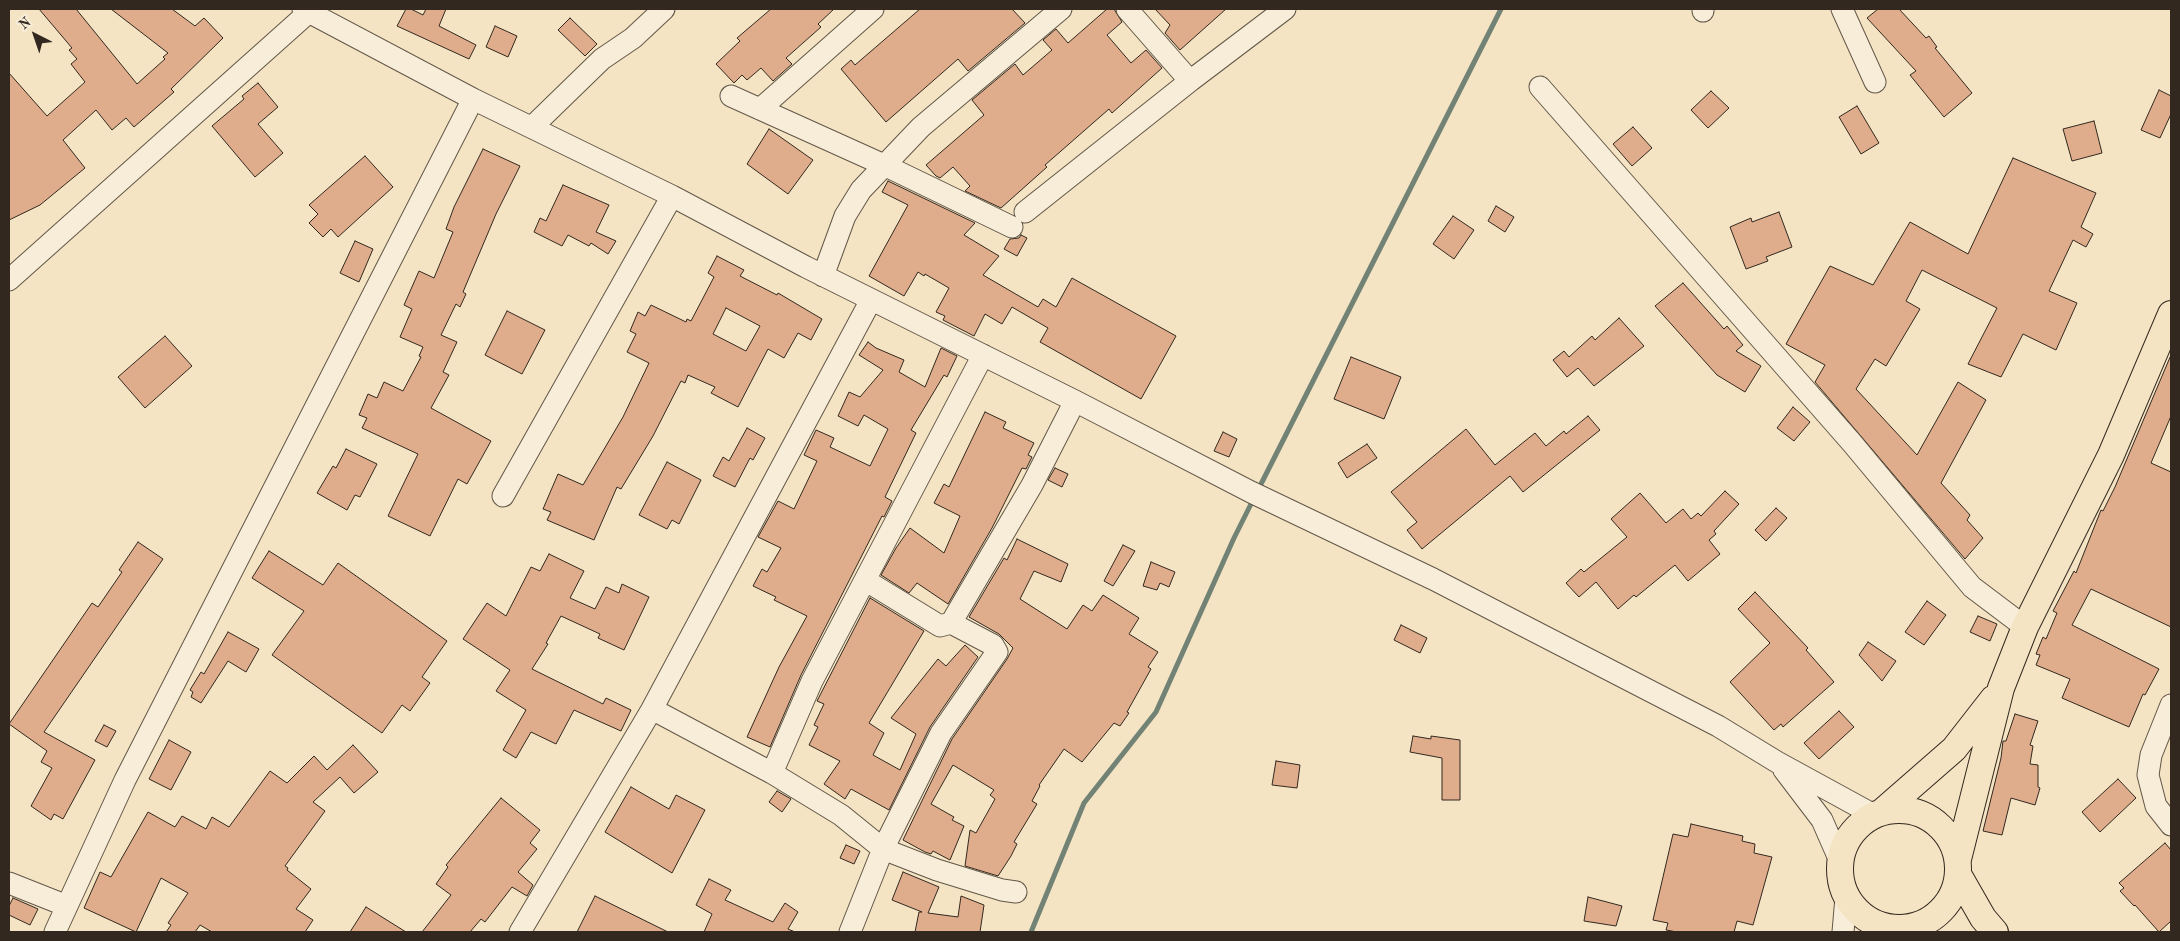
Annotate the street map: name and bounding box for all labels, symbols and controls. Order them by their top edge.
north arrow [10,10,60,60]
text: N [17,15,34,32]

